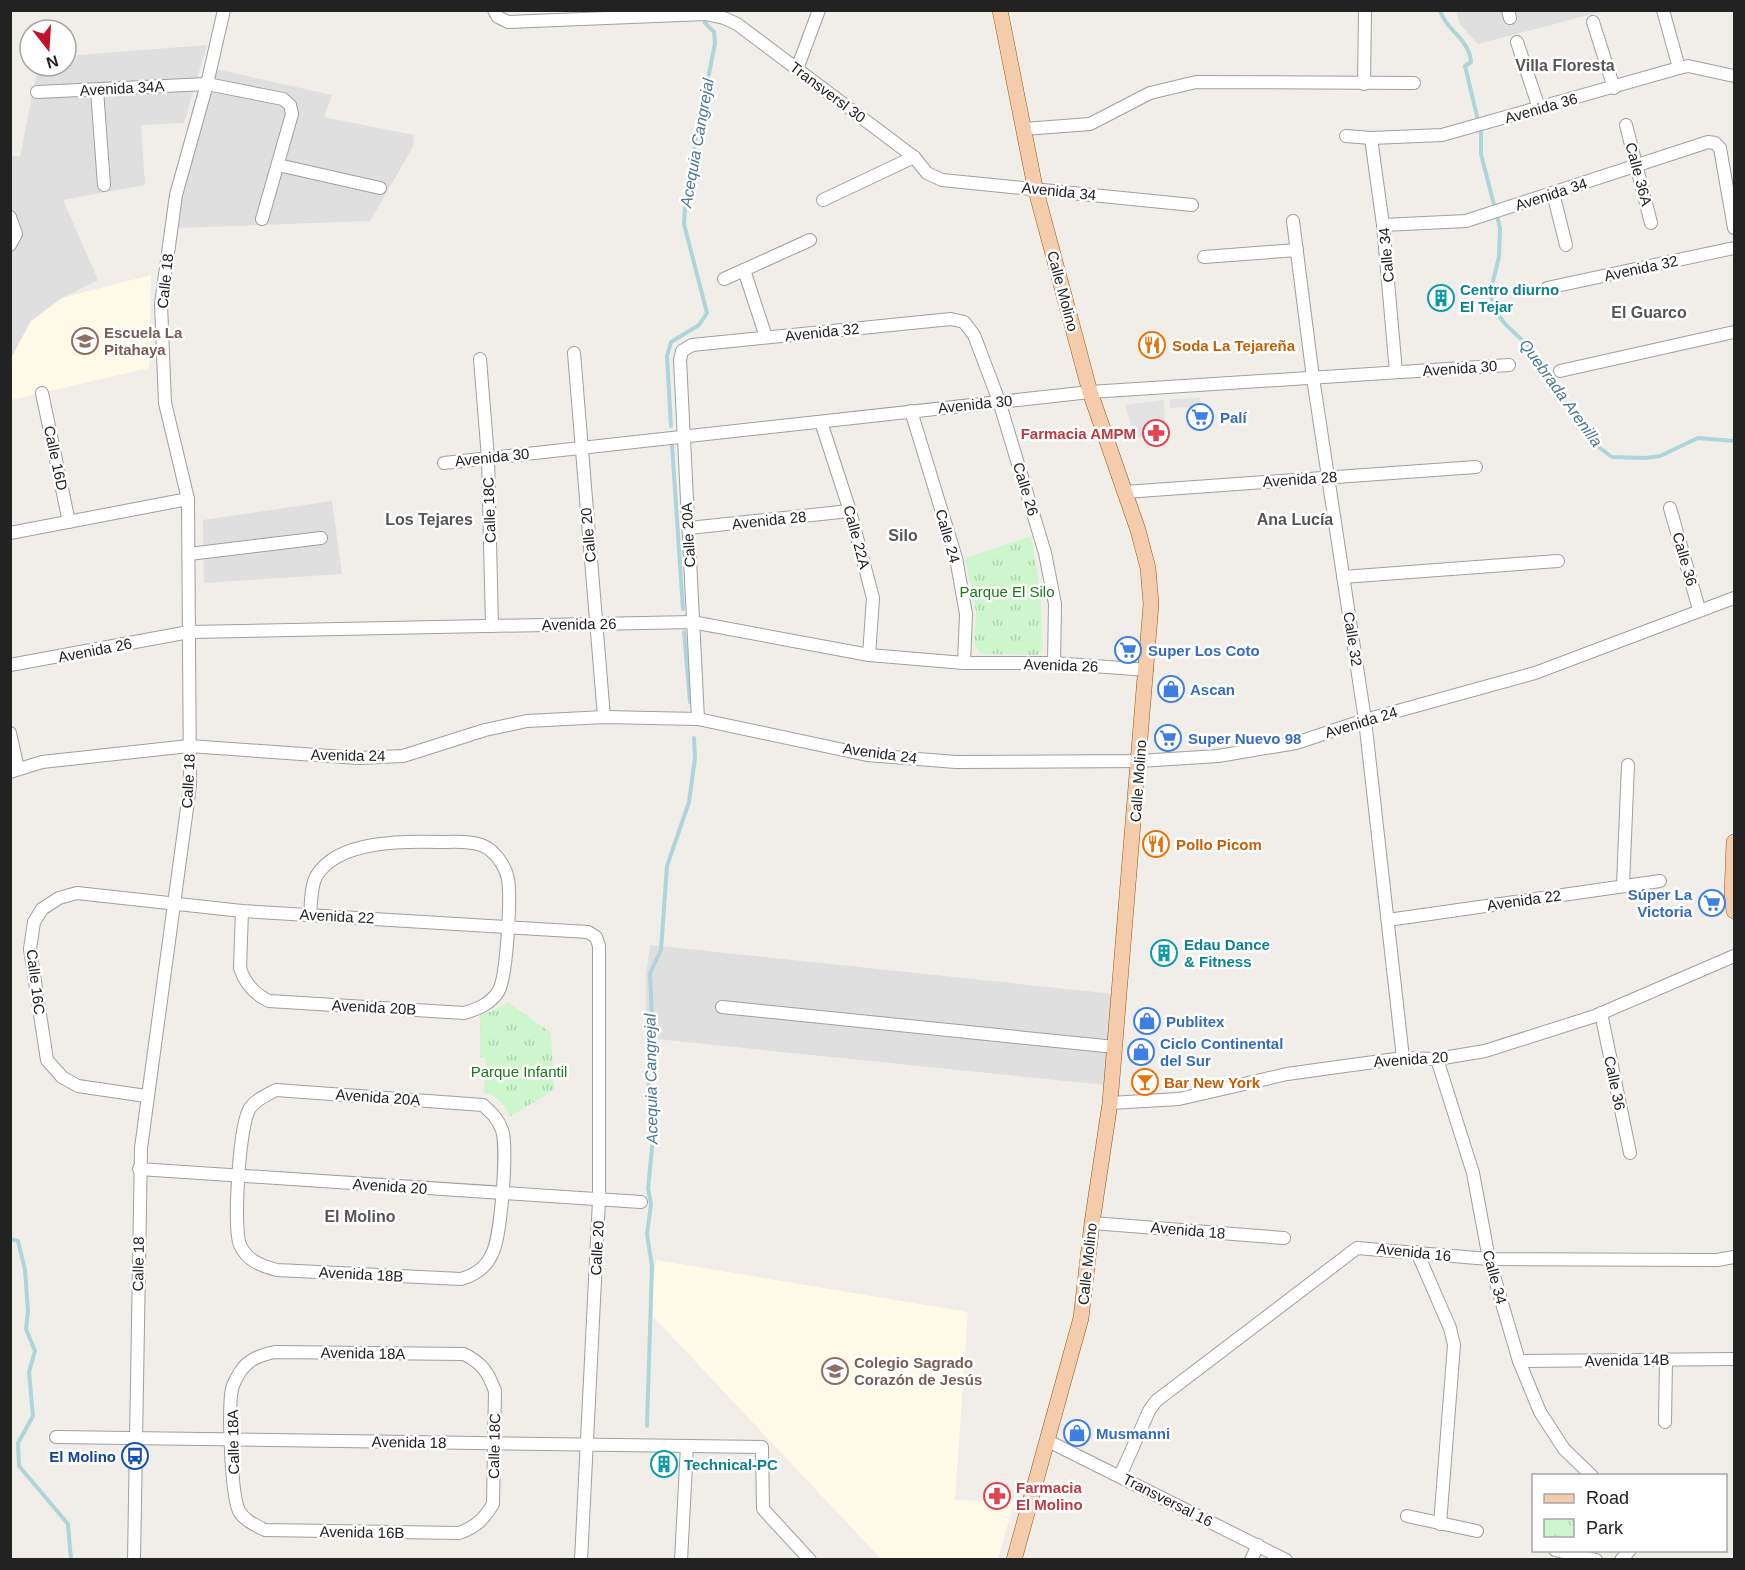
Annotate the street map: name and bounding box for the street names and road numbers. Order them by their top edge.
street label: Transversl 30 [787,58,869,126]
street label: Avenida 34A [79,77,165,99]
street label: Avenida 36 [1503,90,1579,126]
street label: Calle 36A [1622,140,1656,208]
street label: Avenida 34 [1513,174,1589,214]
street label: Avenida 34 [1021,179,1097,203]
street label: Calle 34 [1375,227,1397,283]
street label: Calle Molino [1044,249,1082,333]
street label: Avenida 32 [1603,252,1679,284]
street label: Calle 18 [154,253,176,309]
street label: Avenida 32 [784,320,860,344]
street label: Avenida 30 [1422,357,1498,379]
street label: Avenida 30 [937,392,1013,416]
street label: Calle 16D [41,424,71,492]
street label: Avenida 30 [454,445,530,469]
street label: Calle 26 [1010,460,1042,518]
street label: Avenida 28 [1262,468,1338,490]
street label: Calle 18C [479,477,499,543]
street label: Calle 20A [678,502,698,568]
street label: Calle 22A [840,503,874,571]
street label: Calle 20 [577,507,599,563]
street label: Calle 24 [932,507,964,565]
street label: Avenida 28 [731,508,807,532]
street label: Calle 36 [1669,530,1701,588]
street label: Calle 32 [1340,610,1366,668]
street label: Avenida 26 [541,615,617,633]
street label: Avenida 26 [57,635,133,665]
street label: Avenida 26 [1023,655,1099,675]
street label: Avenida 24 [1323,703,1399,741]
street label: Avenida 24 [842,739,918,767]
street label: Calle Molino [1127,739,1149,823]
street label: Avenida 24 [310,746,386,764]
street label: Calle 18 [178,753,198,809]
street label: Avenida 22 [1486,886,1562,914]
street label: Avenida 22 [299,906,375,926]
street label: Calle 16C [24,948,48,1016]
street label: Avenida 20B [331,996,417,1018]
street label: Avenida 20 [1373,1048,1449,1070]
street label: Calle 36 [1601,1054,1629,1112]
street label: Avenida 20A [335,1086,421,1108]
street label: Avenida 20 [352,1175,428,1197]
street label: Avenida 18 [1150,1218,1226,1242]
street label: Calle 20 [587,1220,607,1276]
street label: Calle Molino [1074,1222,1100,1306]
street label: Calle 18 [129,1236,147,1292]
street label: Avenida 16 [1376,1240,1452,1264]
street label: Calle 34 [1480,1248,1510,1306]
street label: Avenida 18B [318,1263,404,1285]
street label: Avenida 18A [320,1344,406,1362]
street label: Avenida 14B [1584,1351,1670,1369]
street label: Calle 18A [224,1409,242,1475]
street label: Calle 18C [485,1413,503,1479]
street label: Avenida 18 [371,1433,447,1451]
street label: Transversal 16 [1120,1470,1216,1530]
street label: Avenida 16B [319,1523,405,1541]

